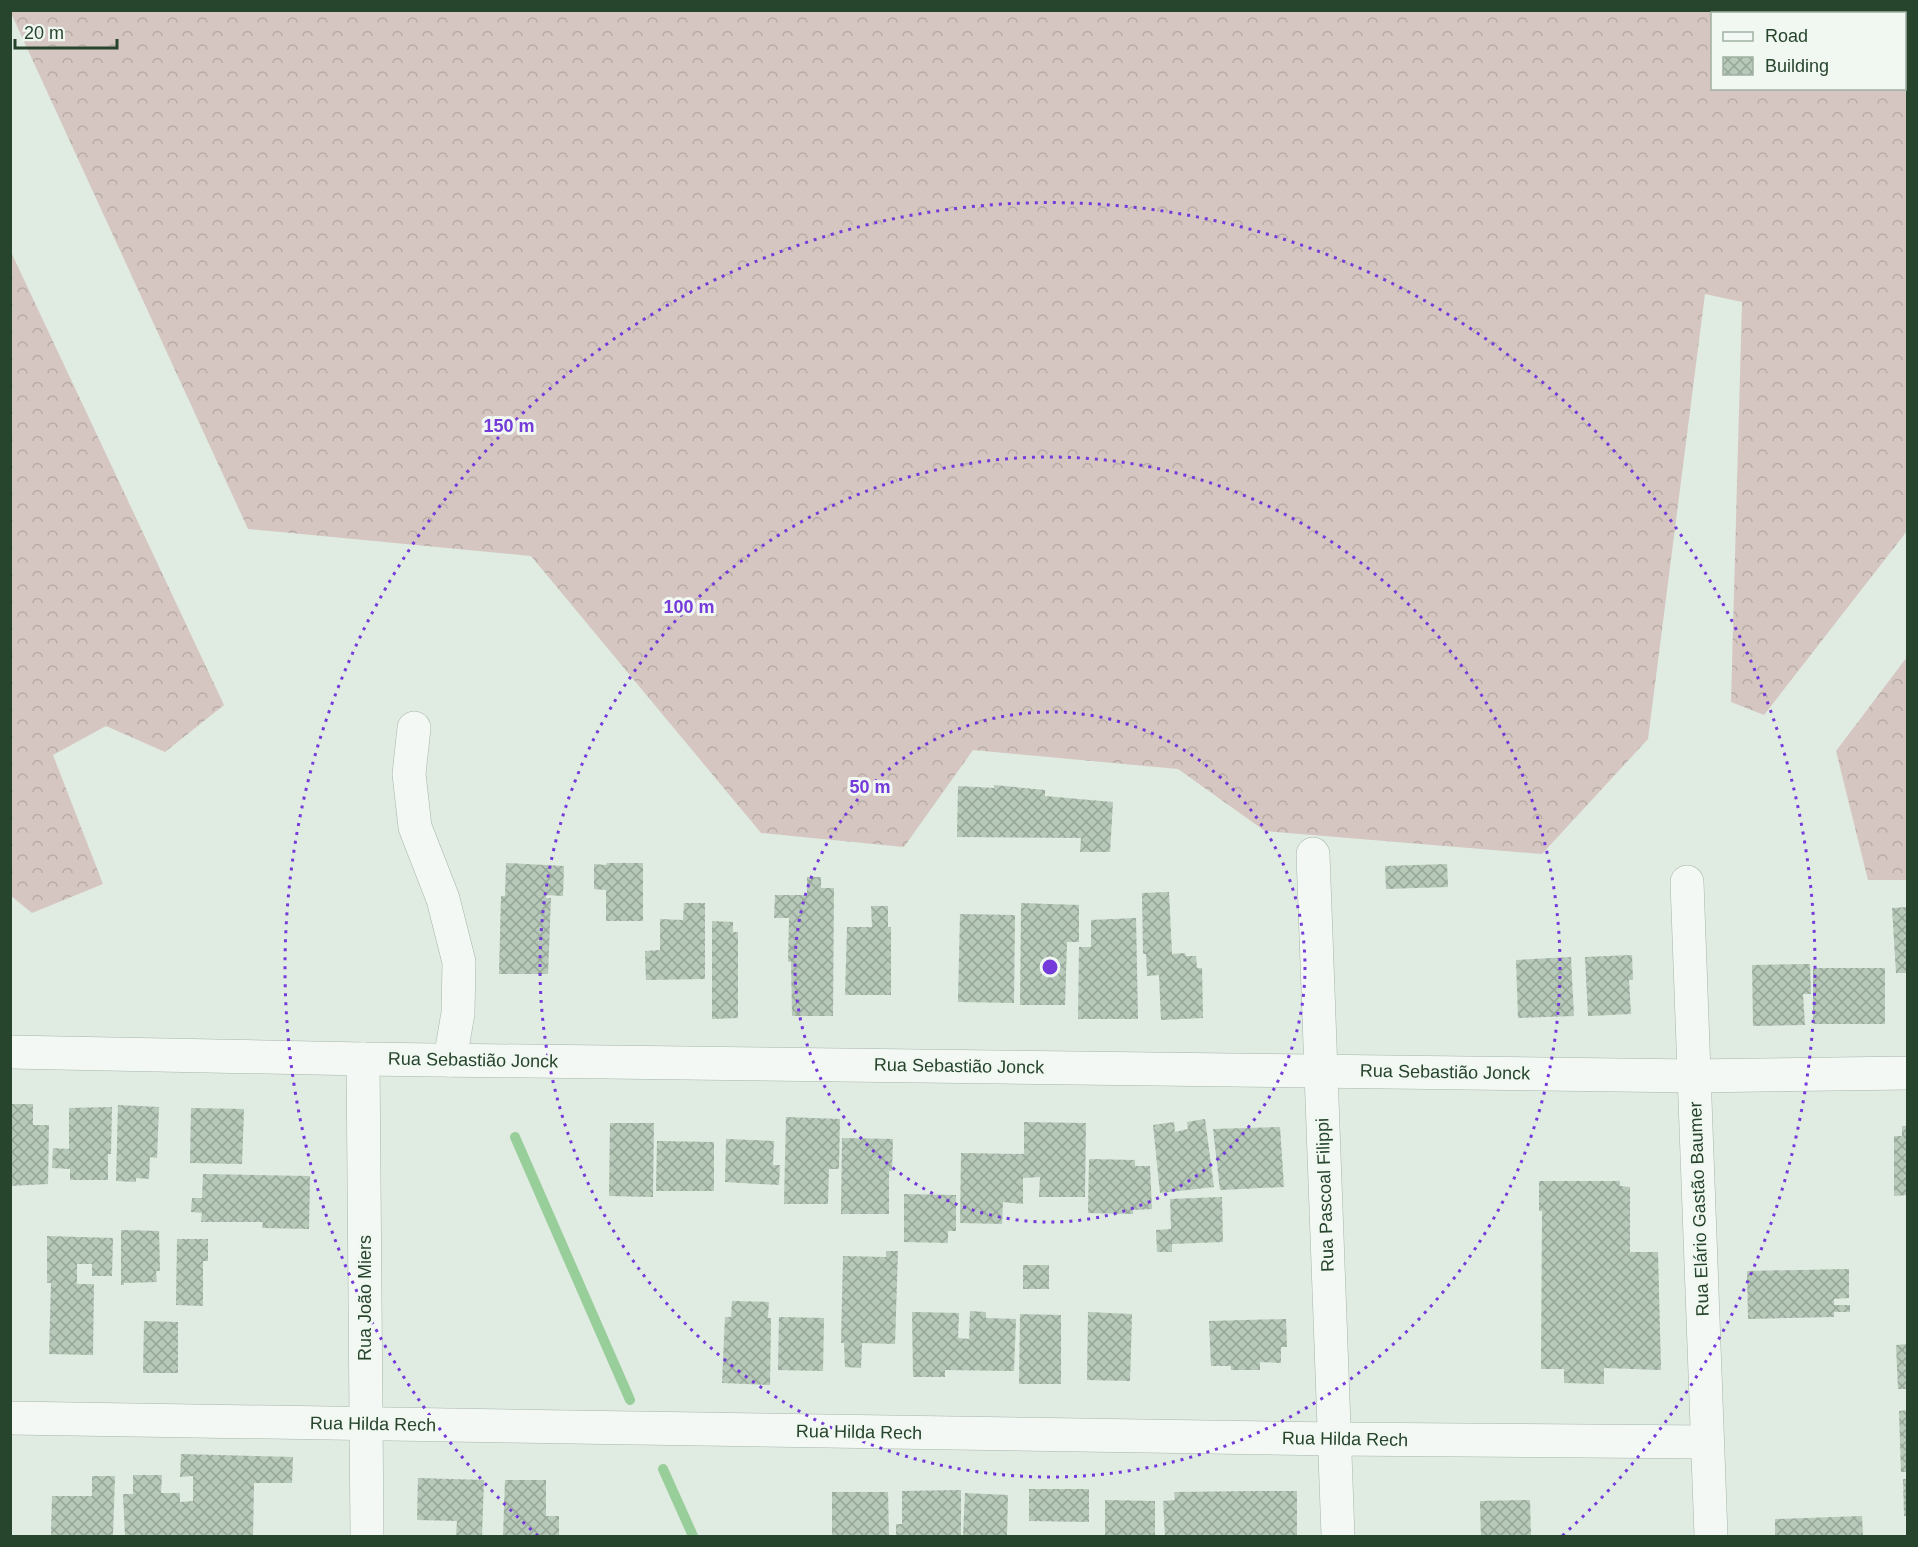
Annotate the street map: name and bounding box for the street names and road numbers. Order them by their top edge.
street label: Rua Sebastião Jonck [388,1049,559,1072]
street label: Rua Sebastião Jonck [874,1055,1045,1078]
street label: Rua Sebastião Jonck [1360,1061,1531,1084]
street label: Rua Elário Gastão Baumer [1685,1101,1713,1317]
street label: Rua Pascoal Filippi [1312,1118,1338,1272]
street label: Rua João Miers [355,1235,375,1361]
street label: Rua Hilda Rech [310,1413,436,1435]
street label: Rua Hilda Rech [796,1421,922,1443]
street label: Rua Hilda Rech [1282,1428,1408,1450]

